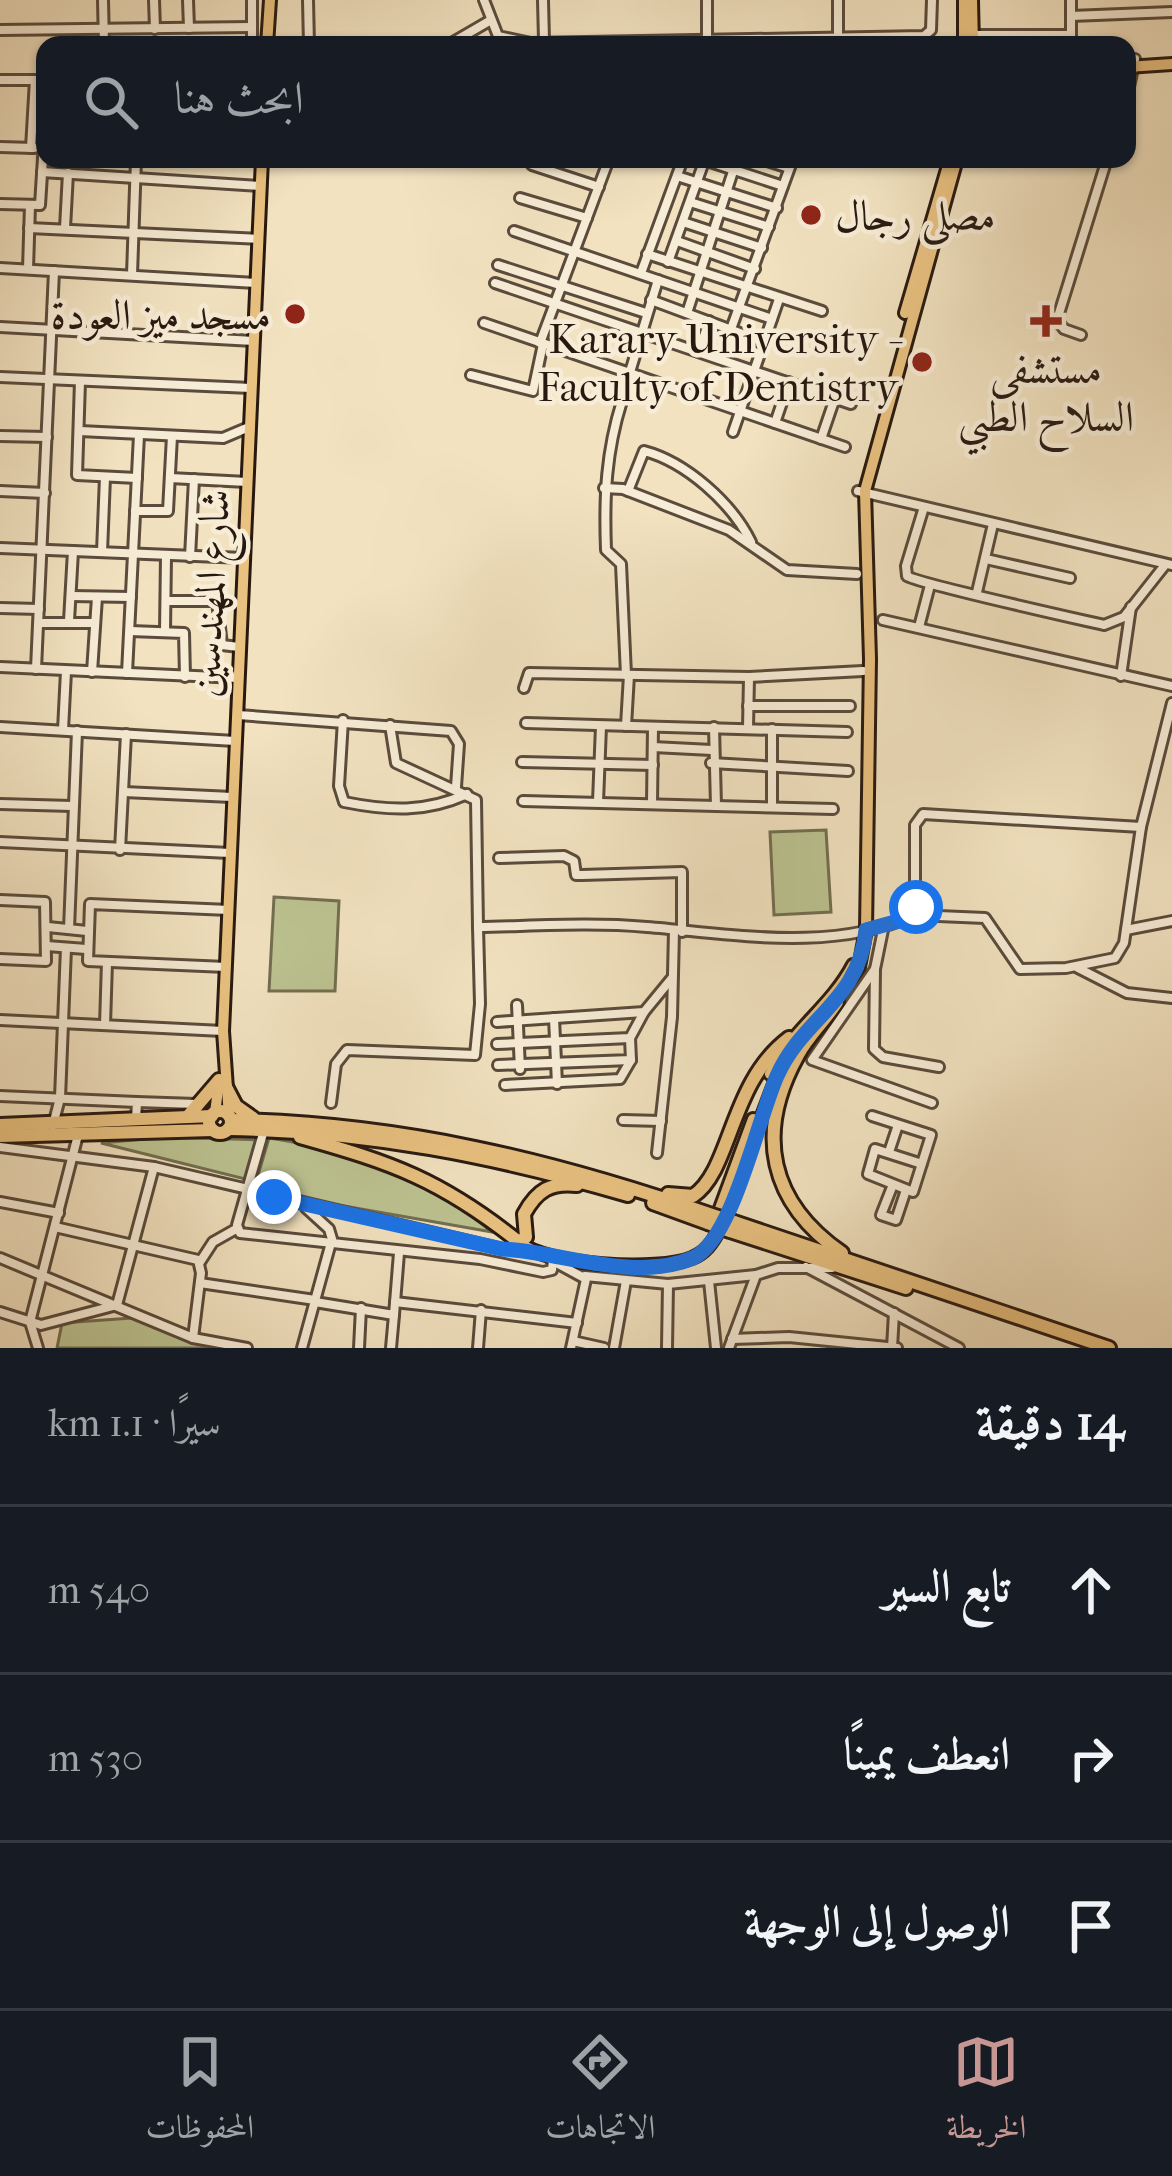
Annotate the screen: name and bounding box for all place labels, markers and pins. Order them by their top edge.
place label: مصلى رجال [835,192,996,246]
marker: مصلى رجال [798,202,824,228]
place label: مسجد ميز العودة [50,291,271,341]
marker: مسجد ميز العودة [282,301,308,327]
marker: مستشفى السلاح الطبي [1030,305,1062,337]
place label: Karary University - Faculty of Dentistry [537,315,903,412]
place label: مستشفى السلاح الطبي [958,345,1134,456]
marker: Karary University - Faculty of Dentistry [909,349,935,375]

